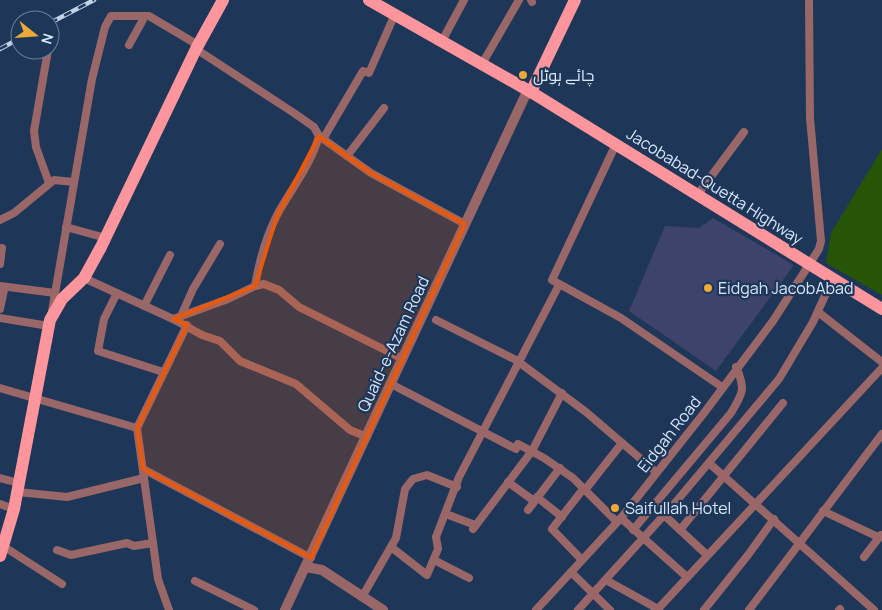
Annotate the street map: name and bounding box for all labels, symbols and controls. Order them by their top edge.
north arrow [10,10,60,60]
text: N [37,31,58,47]
place label: چائے ہوٹل [533,64,594,87]
marker: چائے ہوٹل [517,69,529,81]
street label: Jacobabad-Quetta Highway [623,123,808,250]
street label: Quaid-e-Azam Road [352,273,434,415]
place label: Eidgah JacobAbad [718,277,853,299]
marker: Eidgah JacobAbad [702,282,714,294]
street label: Eidgah Road [632,391,706,477]
place label: Saifullah Hotel [625,497,731,519]
marker: Saifullah Hotel [609,502,621,514]

